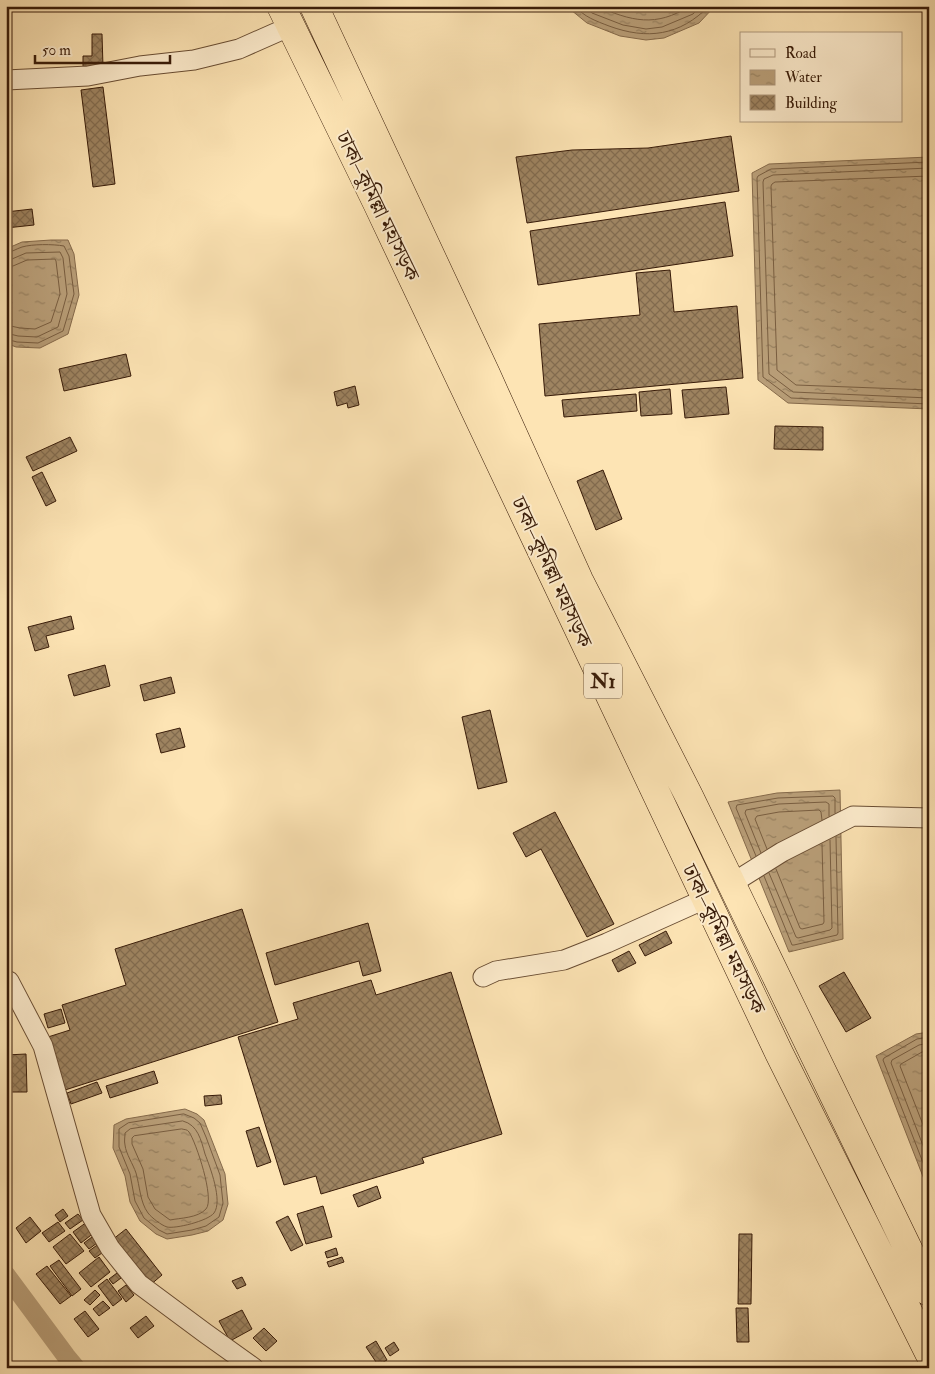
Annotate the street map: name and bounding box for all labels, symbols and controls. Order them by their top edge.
scale bar [35,32,170,64]
legend [740,32,902,122]
text: 50 m [42,41,71,60]
text: Road [785,44,817,63]
text: Water [784,68,822,87]
text: Building [785,94,837,113]
street label: ঢাকা–কুমিল্লা মহাসড়ক [329,126,426,286]
street label: ঢাকা–কুমিল্লা মহাসড়ক [504,492,599,653]
road number: N1 [584,664,622,698]
street label: ঢাকা–কুমিল্লা মহাসড়ক [675,859,772,1019]

